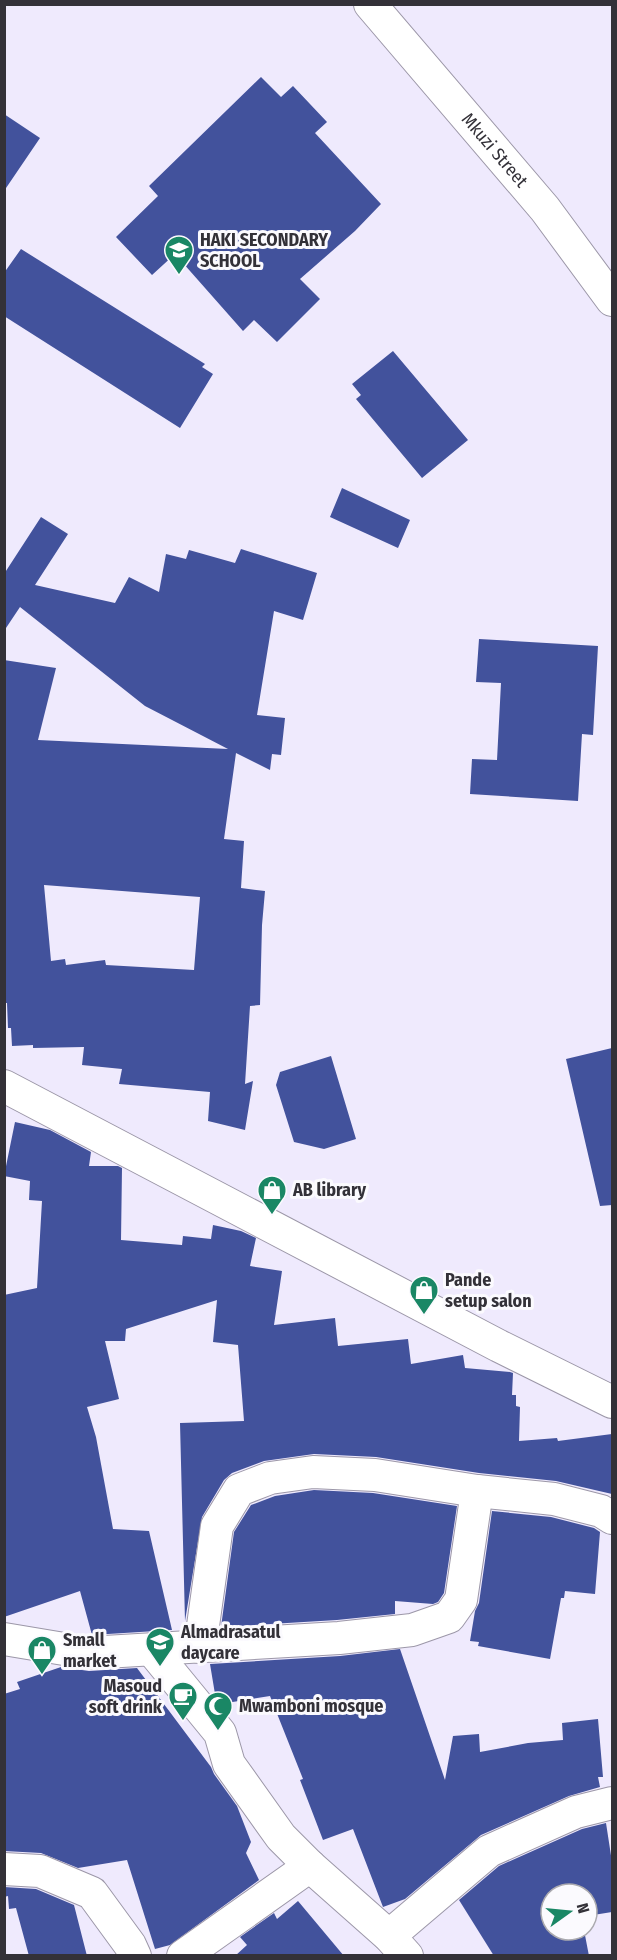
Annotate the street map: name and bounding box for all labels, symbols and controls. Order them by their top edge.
street label: Mkuzi Street [457,108,533,192]
place label: HAKI SECONDARY SCHOOL [200,229,328,272]
school or university icon: HAKI SECONDARY SCHOOL [163,234,195,276]
shop icon: AB library [256,1174,288,1216]
place label: AB library [292,1179,367,1201]
place label: Pande setup salon [445,1269,532,1312]
shop icon: Pande setup salon [408,1274,440,1316]
place label: Almadrasatul daycare [180,1621,281,1664]
school or university icon: Almadrasatul daycare [144,1626,176,1668]
place label: Small market [63,1629,117,1672]
shop icon: Small market [26,1634,58,1676]
place label: Masoud soft drink [89,1675,163,1718]
cafe icon: Masoud soft drink [167,1680,199,1722]
mosque icon: Mwamboni mosque [202,1690,234,1732]
place label: Mwamboni mosque [239,1695,383,1717]
north arrow [539,1882,599,1942]
text: N [573,1901,593,1915]

